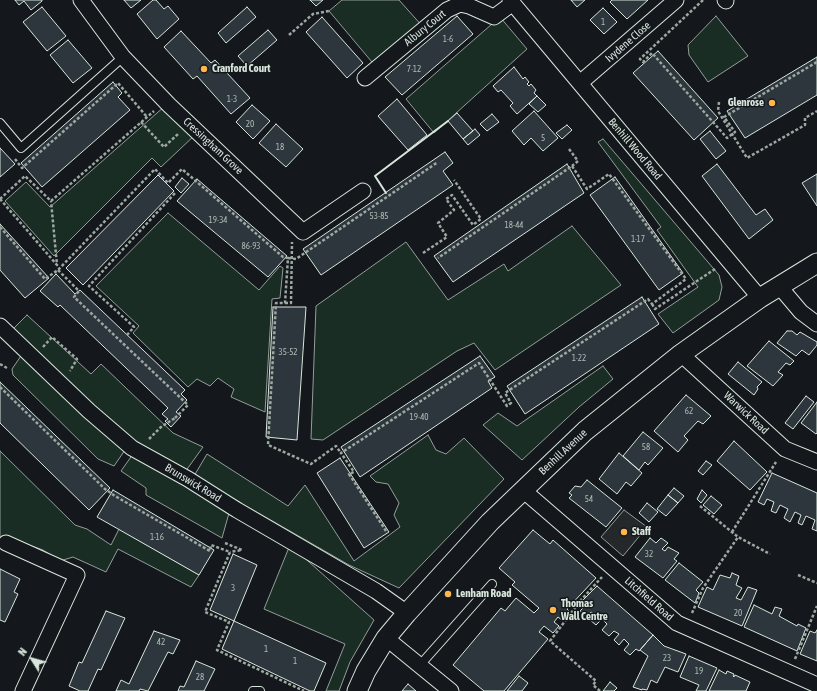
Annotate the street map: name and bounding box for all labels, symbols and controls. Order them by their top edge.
street label: Albury Court [401,7,449,49]
house number: 1 [601,17,605,27]
street label: Ivydene Close [603,19,653,65]
house number: 1-6 [443,34,453,44]
place label: Cranford Court [212,62,270,76]
marker: Cranford Court [199,64,209,74]
house number: 7-12 [407,64,421,74]
house number: 1-3 [227,94,237,104]
place label: Glenrose [728,96,764,110]
marker: Glenrose [767,98,777,108]
street label: Cressingham Grove [180,115,246,177]
street label: Benhill Wood Road [605,115,665,183]
house number: 20 [246,119,254,129]
house number: 5 [541,133,545,143]
house number: 18 [276,142,284,152]
house number: 53-85 [369,211,389,221]
house number: 19-34 [208,215,228,225]
house number: 18-44 [504,220,524,230]
house number: 1-17 [631,234,645,244]
house number: 86-93 [241,241,261,251]
house number: 35-52 [278,347,298,357]
house number: 1-22 [572,353,586,363]
street label: Warwick Road [721,389,771,437]
house number: 62 [685,406,693,416]
house number: 19-40 [409,412,429,422]
street label: Benhill Avenue [536,426,590,478]
house number: 58 [642,442,650,452]
street label: Brunswick Road [162,461,224,505]
house number: 54 [585,494,593,504]
place label: Staff [632,525,651,539]
marker: Staff [619,527,629,537]
house number: 1-16 [150,532,164,542]
house number: 32 [645,549,653,559]
street label: Litchfield Road [622,574,676,624]
house number: 3 [231,583,235,593]
place label: Lenham Road [456,587,511,601]
marker: Lenham Road [443,589,453,599]
place label: Thomas Wall Centre [561,597,608,623]
marker: Thomas Wall Centre [548,605,558,615]
house number: 20 [734,608,742,618]
house number: 42 [157,637,165,647]
north arrow [12,639,52,679]
house number: 1 [264,644,268,654]
text: N [16,646,29,658]
house number: 23 [663,653,671,663]
house number: 1 [293,656,297,666]
house number: 19 [695,666,703,676]
house number: 28 [196,672,204,682]

